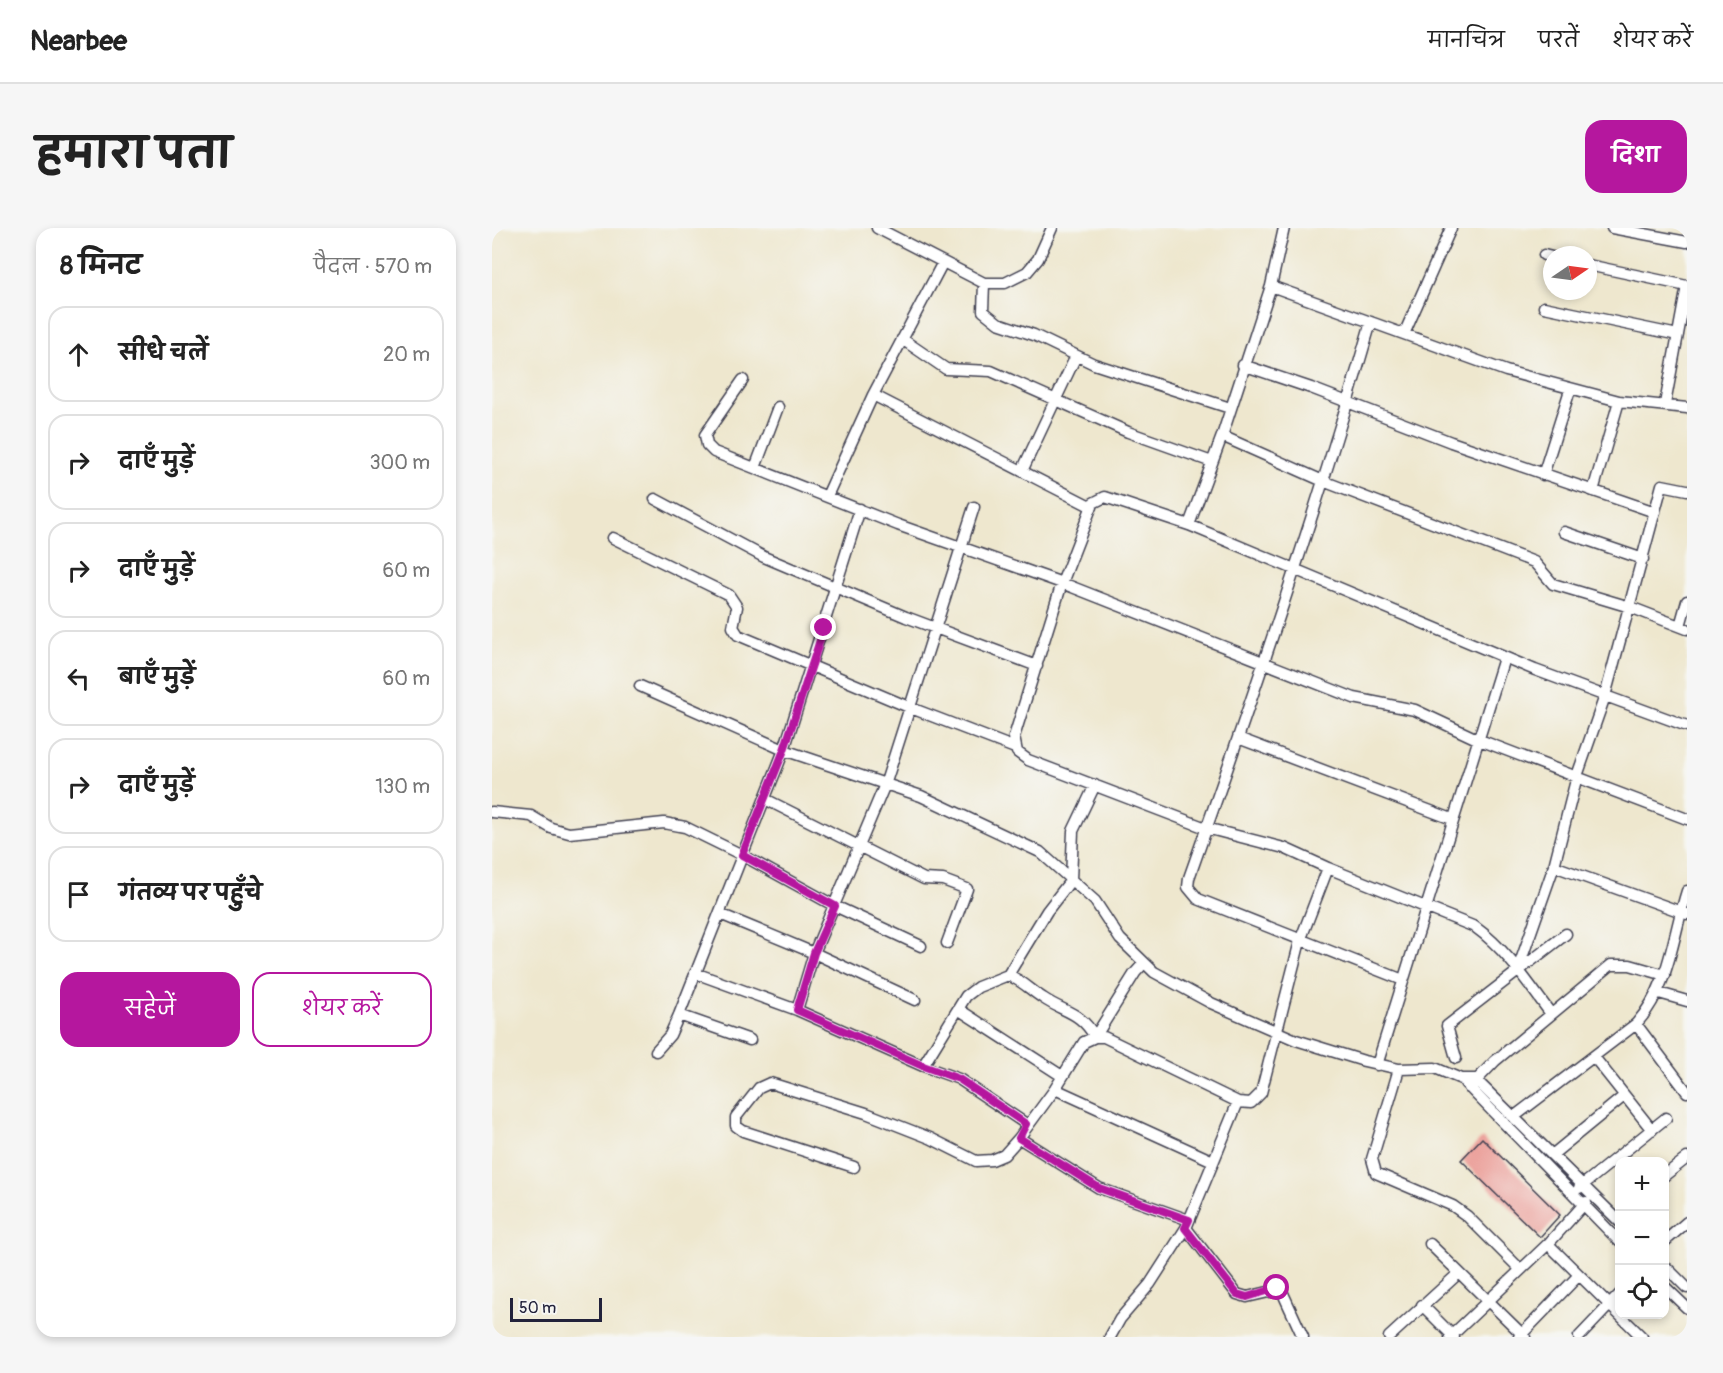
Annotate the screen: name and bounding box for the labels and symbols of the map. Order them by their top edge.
north arrow [1543,246,1597,300]
route end [810,614,836,640]
route start [1263,1274,1289,1300]
scale bar [510,1295,602,1322]

